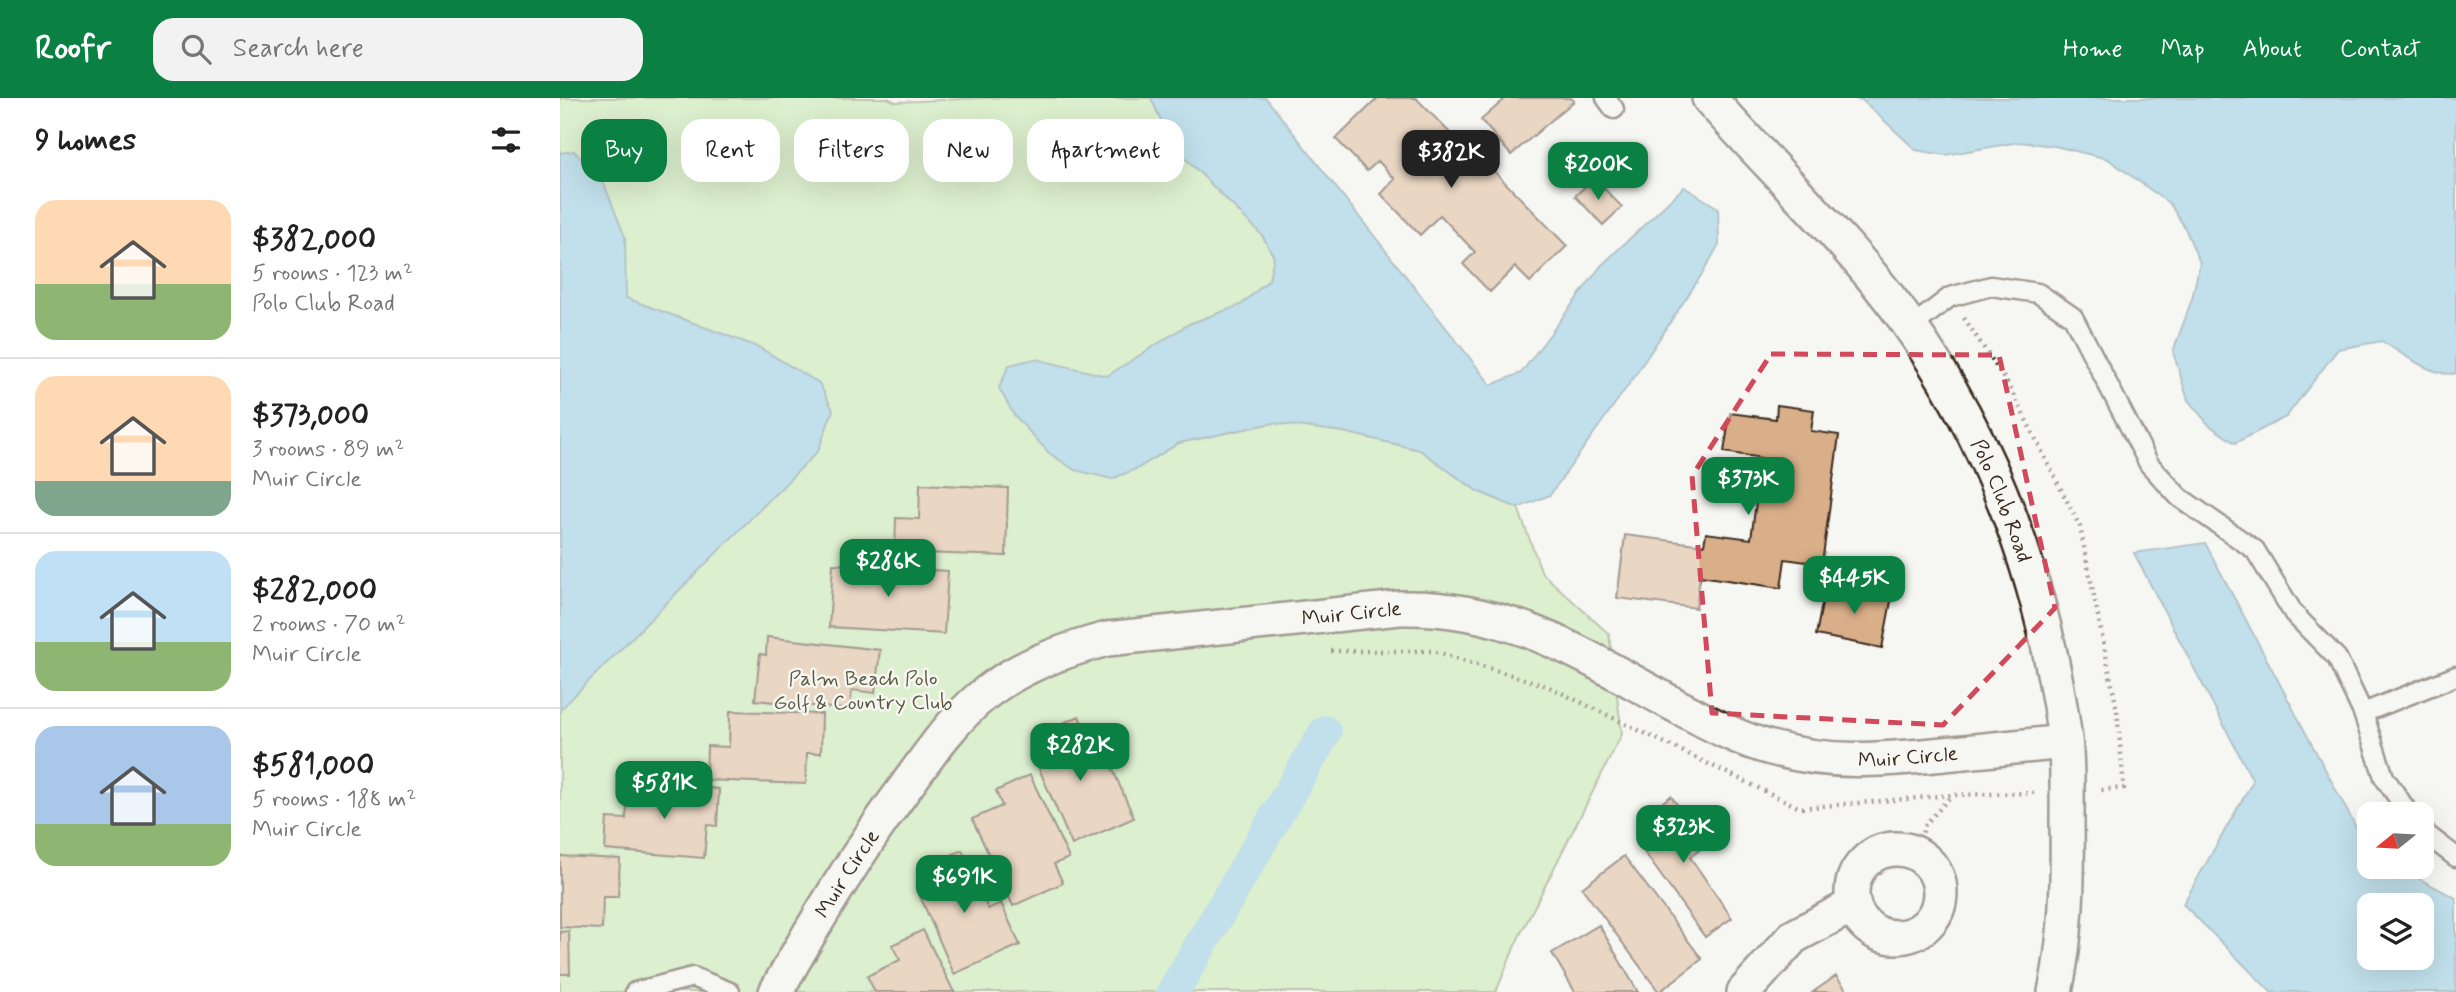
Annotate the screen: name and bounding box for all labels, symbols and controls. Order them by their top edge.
search box [153,18,643,81]
text: Roofr [35,27,111,71]
icon: search [177,30,215,68]
text: Search here [233,32,364,66]
text: Home [2063,34,2123,65]
text: Map [2161,34,2205,65]
text: About [2243,34,2302,65]
text: Contact [2340,34,2421,65]
chip: Buy [581,119,667,182]
chip: Rent [681,119,780,182]
chip: Filters [794,119,909,182]
chip: New [923,119,1013,182]
chip: Apartment [1027,119,1184,182]
text: 9 homes [35,121,136,160]
icon: filters [487,121,525,159]
pin: $382K [1402,130,1500,190]
text: $382K [1418,138,1484,168]
pin: $200K [1549,142,1647,202]
text: $200K [1564,150,1632,180]
text: $382,000 [252,220,376,259]
icon: home [91,228,175,312]
text: 5 rooms · 123 m² [252,259,413,289]
text: Polo Club Road [252,289,395,319]
text: $373,000 [252,396,369,435]
icon: home [91,404,175,488]
text: 3 rooms · 89 m² [252,435,404,465]
street label: Polo Club Road [1964,435,2038,566]
pin: $373K [1699,458,1797,517]
text: Muir Circle [252,465,362,495]
text: $373K [1717,465,1779,495]
pin: $286K [839,540,937,599]
text: $286K [856,547,920,577]
pin: $445K [1805,556,1903,616]
text: $445K [1819,564,1889,594]
text: $282,000 [252,571,377,610]
icon: home [91,579,175,663]
street label: Muir Circle [1300,595,1403,633]
text: 2 rooms · 70 m² [252,610,406,640]
text: Muir Circle [252,640,362,670]
park label: Palm Beach Polo Golf & Country Club [773,665,953,717]
pin: $282K [1031,724,1129,783]
text: $282K [1046,731,1114,761]
street label: Muir Circle [1858,740,1959,775]
text: $581,000 [252,746,374,785]
icon: home [91,754,175,838]
pin: $581K [615,762,713,821]
text: $581K [631,769,697,799]
text: 5 rooms · 188 m² [252,785,416,815]
north arrow [2357,802,2434,878]
map controls [2357,802,2434,970]
pin: $323K [1634,806,1732,865]
text: $323K [1652,813,1714,843]
text: Muir Circle [252,815,362,845]
street label: Muir Circle [809,824,886,924]
pin: $691K [915,856,1013,915]
text: $691K [932,863,996,893]
button: layers [2357,893,2434,970]

